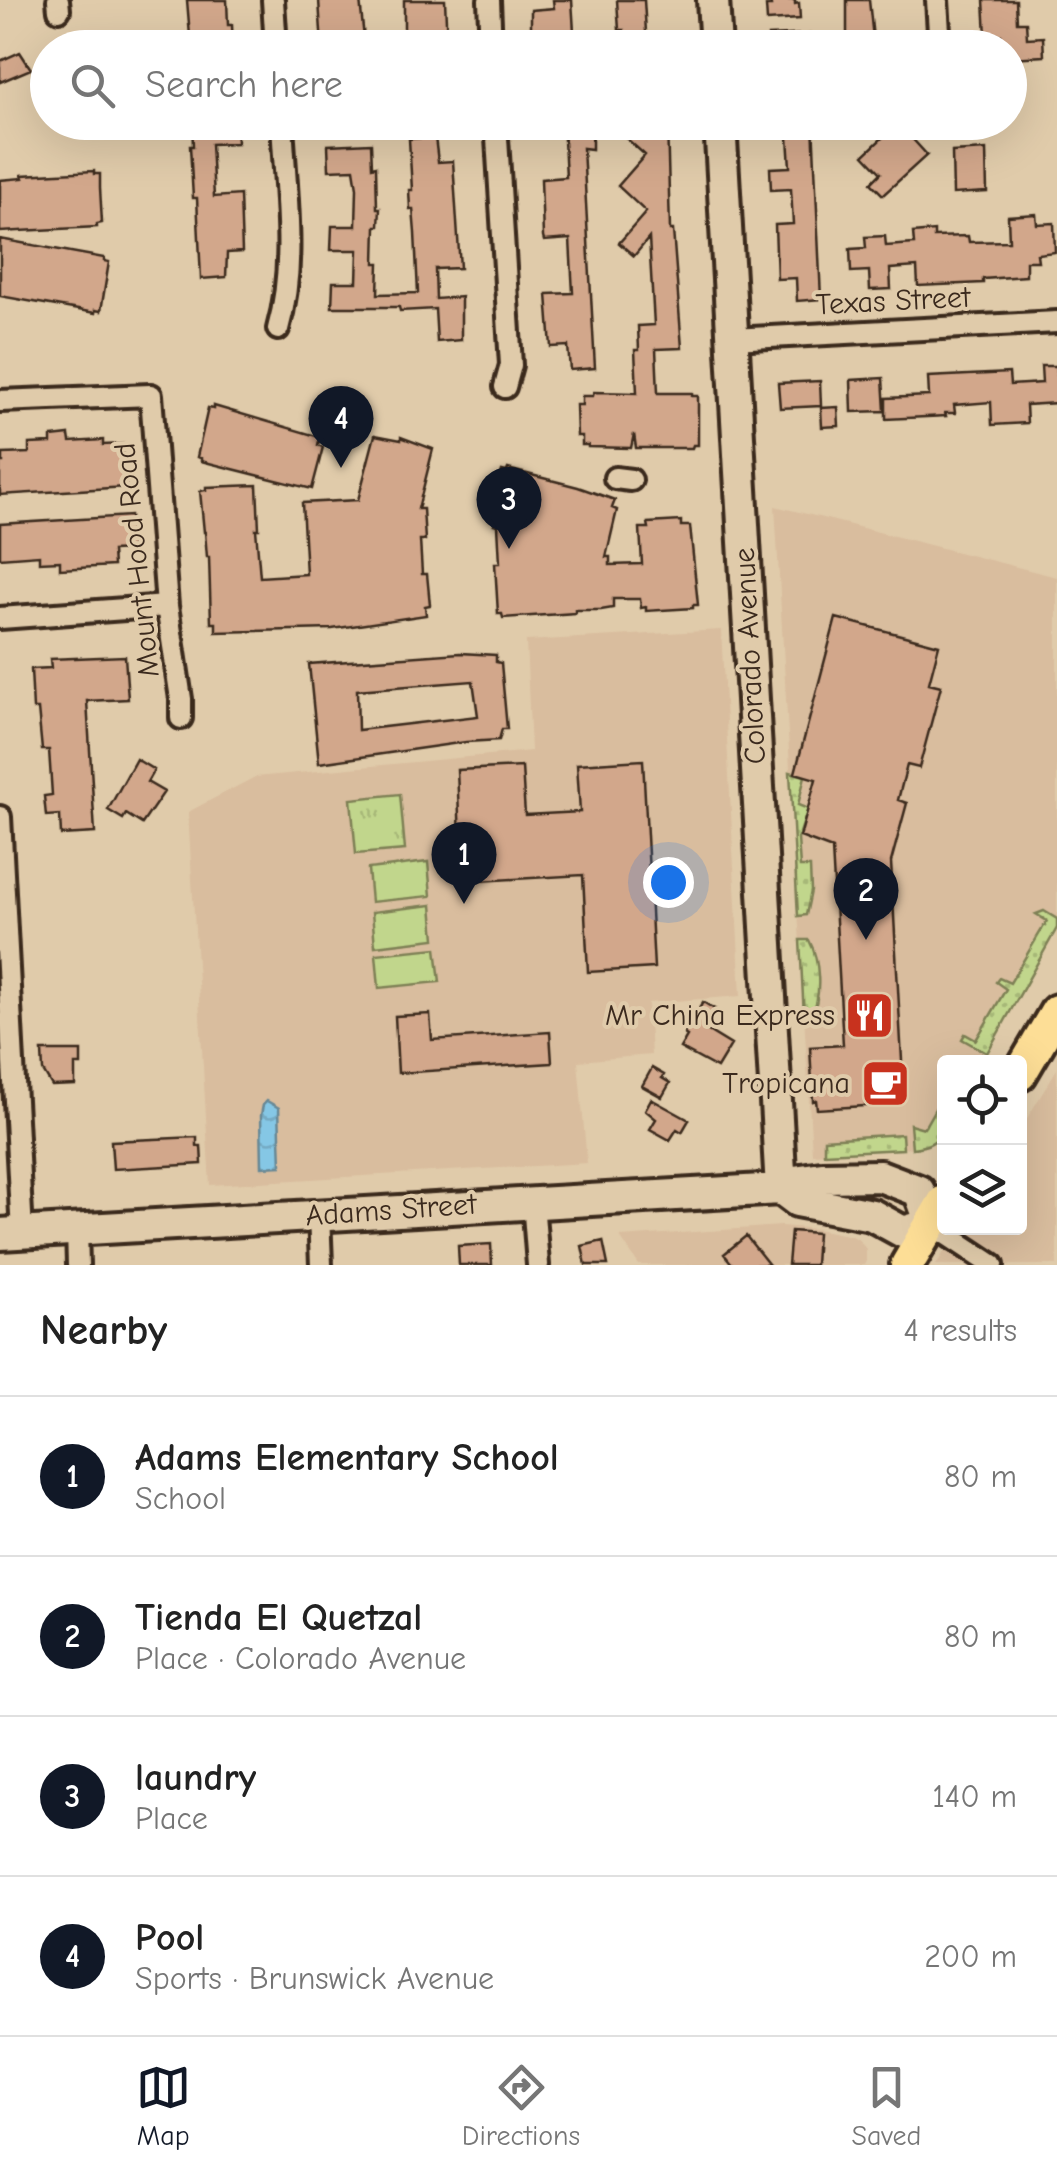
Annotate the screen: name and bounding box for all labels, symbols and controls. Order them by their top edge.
search box [30,30,1027,140]
icon: search [65,58,120,113]
text: Search here [145,63,343,107]
street label: Texas Street [815,279,973,323]
pin: 4 [308,386,374,468]
street label: Mount Hood Road [107,441,167,679]
pin: 3 [476,466,542,549]
street label: Colorado Avenue [727,547,773,765]
pin: 1 [432,822,496,904]
your location [643,857,694,908]
pin: 2 [834,858,898,940]
restaurant icon: Mr China Express [844,989,896,1041]
place label: Mr China Express [605,998,835,1033]
map controls [937,1055,1027,1235]
button: locate [937,1055,1027,1145]
cafe icon: Tropicana [859,1057,911,1109]
place label: Tropicana [722,1066,850,1101]
button: layers [937,1145,1027,1235]
street label: Adams Street [304,1186,479,1233]
text: Nearby [40,1306,167,1355]
text: 4 results [904,1312,1017,1349]
text: Adams Elementary School [135,1436,559,1480]
text: 1 [66,1458,79,1495]
text: 80 m [944,1458,1017,1495]
text: School [135,1480,226,1517]
text: Tienda El Quetzal [135,1596,422,1640]
text: 2 [65,1618,80,1655]
text: 80 m [944,1618,1017,1655]
text: Place · Colorado Avenue [135,1640,466,1677]
text: laundry [135,1756,256,1800]
text: 3 [65,1778,80,1815]
text: 140 m [932,1778,1017,1815]
text: Place [135,1800,208,1837]
text: Pool [135,1916,204,1960]
text: 4 [65,1938,80,1975]
text: 200 m [924,1938,1017,1975]
text: Sports · Brunswick Avenue [135,1960,494,1997]
tab: Map [136,2060,191,2152]
tab: Directions [462,2060,580,2152]
tab: Saved [851,2060,921,2152]

